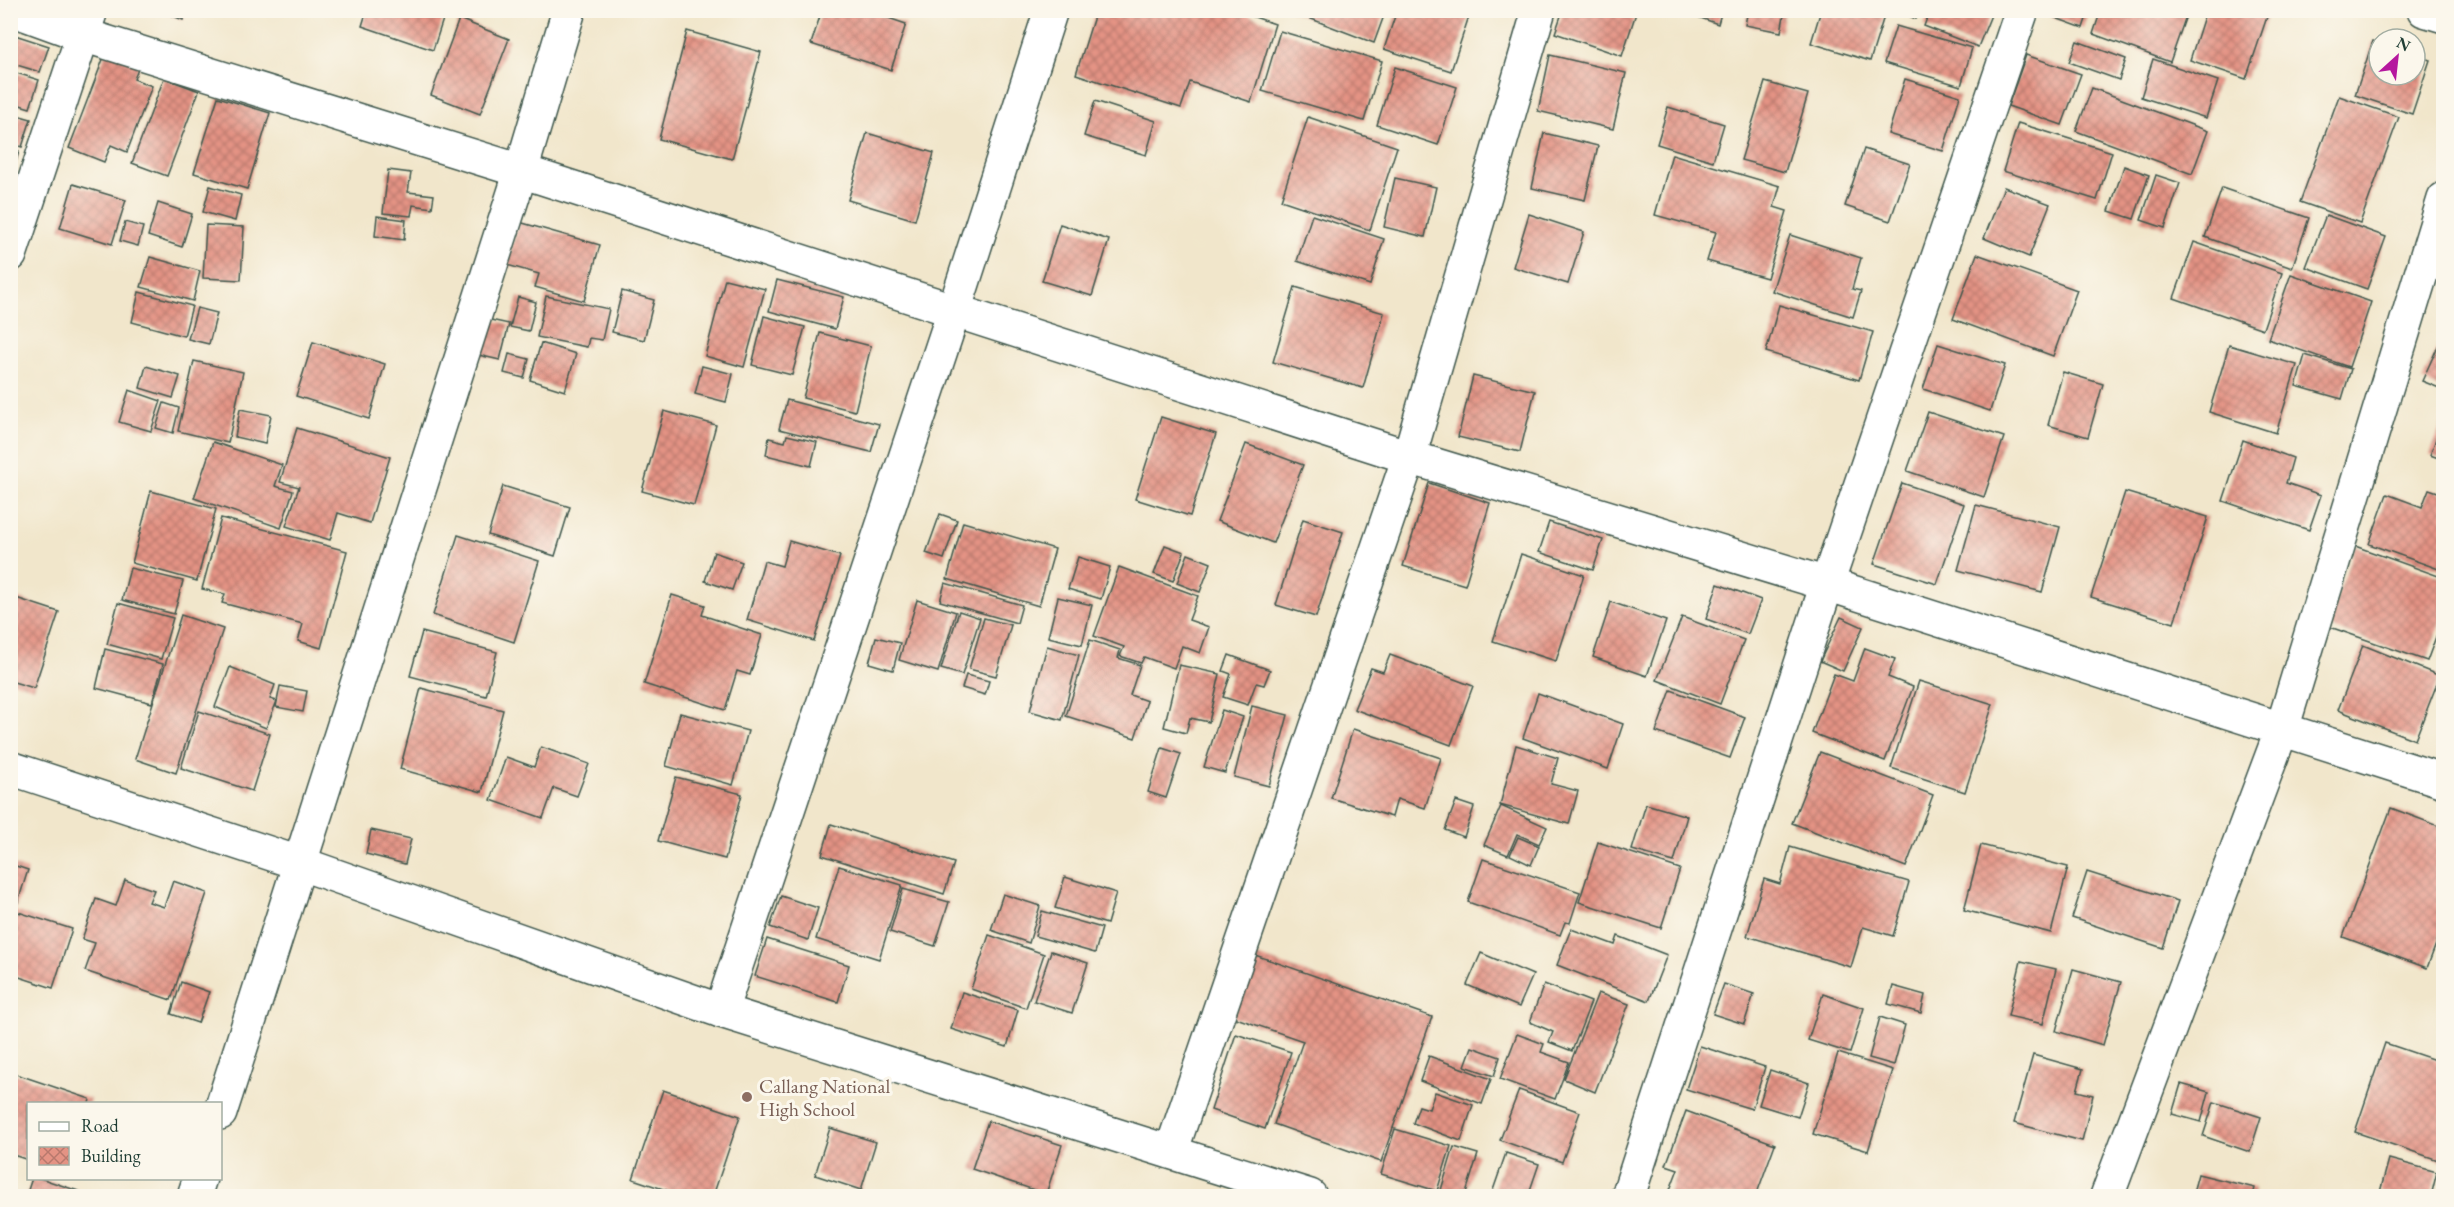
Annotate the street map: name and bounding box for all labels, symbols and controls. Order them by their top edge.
north arrow [2367,27,2427,87]
text: N [2393,32,2414,56]
place label: Callang National High School [759,1073,890,1122]
marker: Callang National High School [740,1090,754,1104]
legend [27,1102,222,1180]
text: Road [81,1114,120,1137]
text: Building [81,1144,141,1167]

